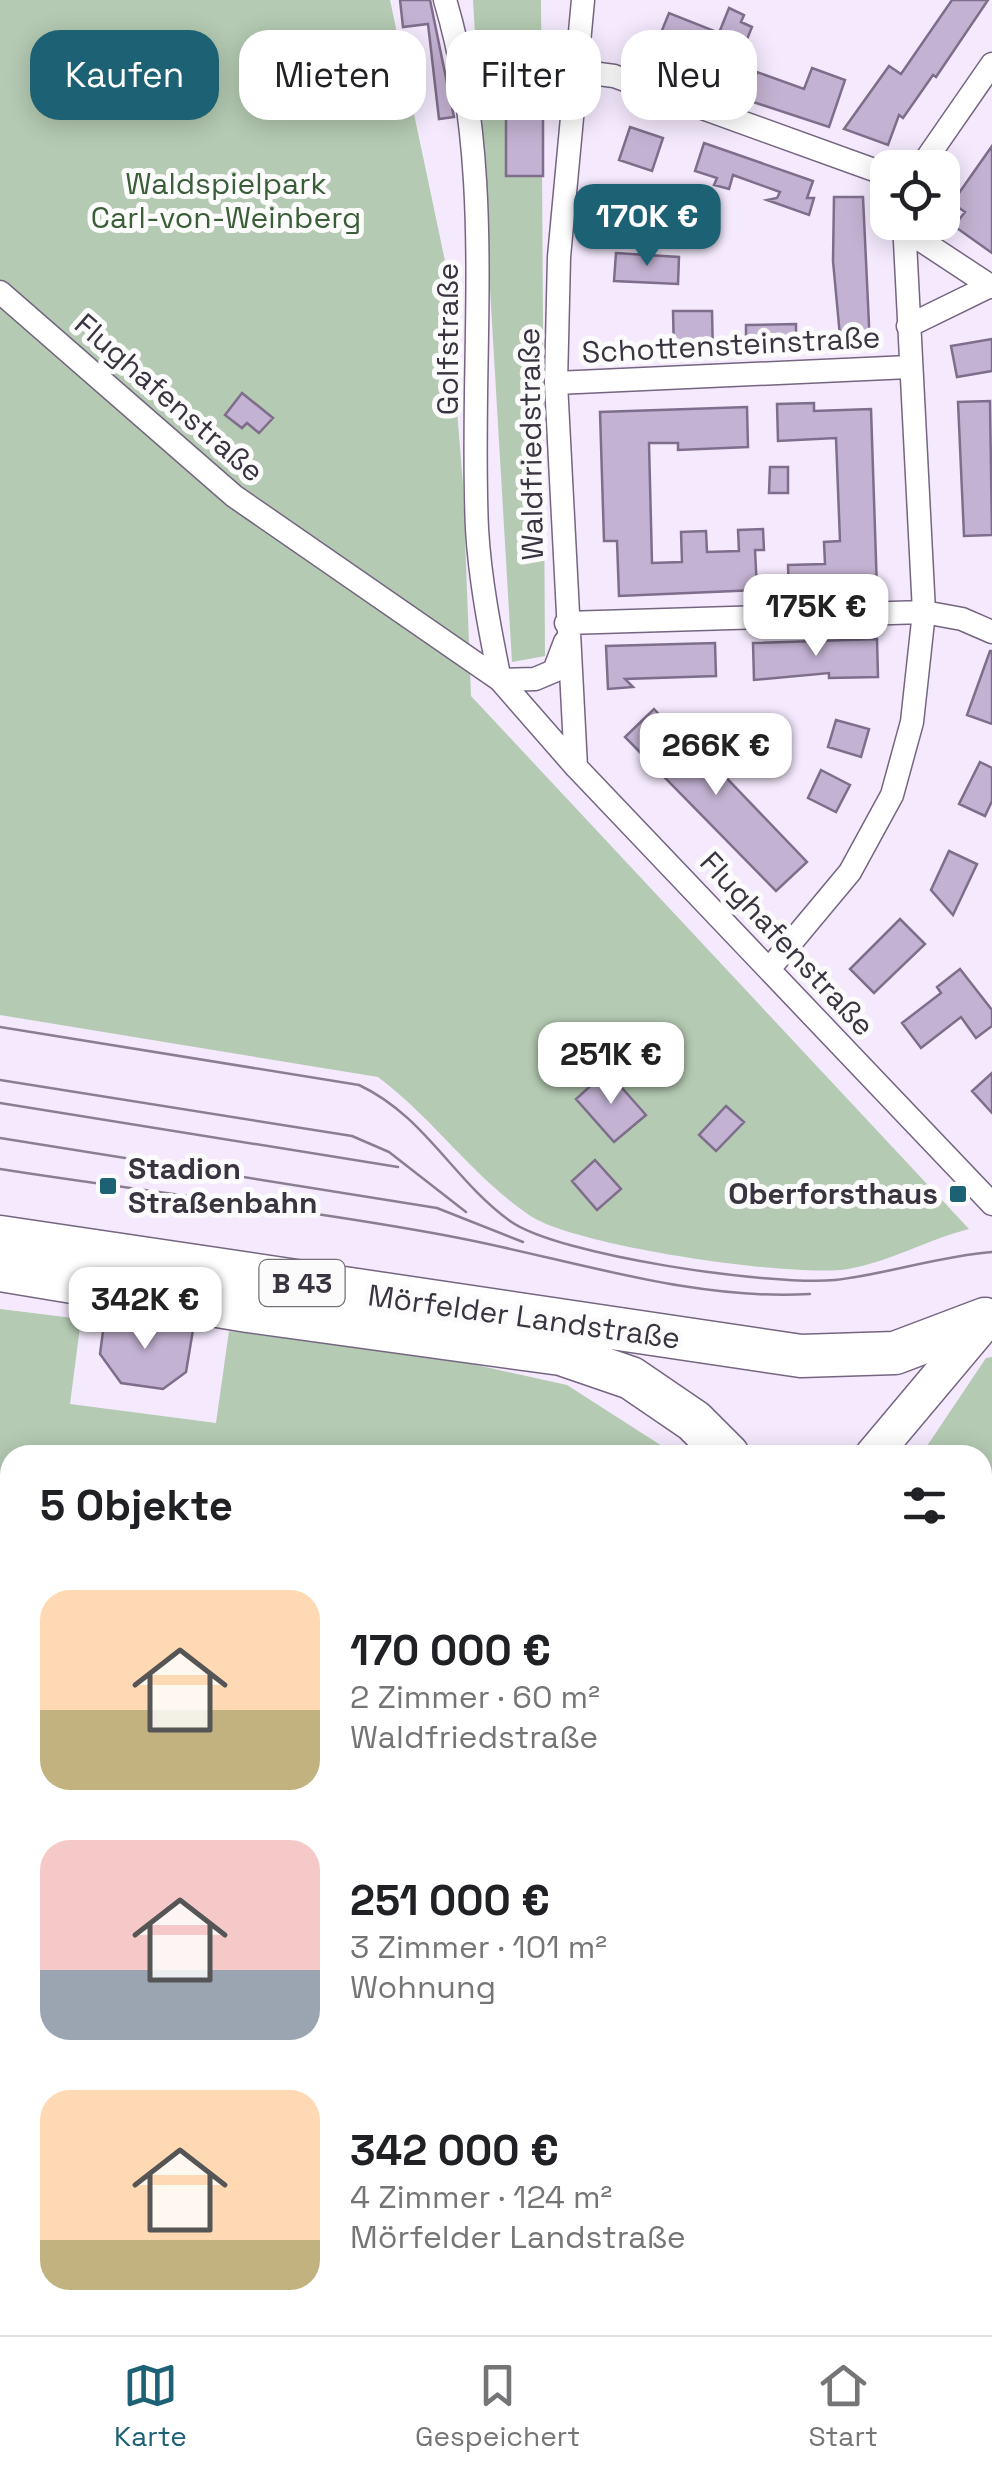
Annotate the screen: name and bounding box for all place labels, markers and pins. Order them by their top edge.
pin: 170K € [566,184,728,269]
pin: 175K € [735,574,897,659]
pin: 266K € [635,713,797,798]
pin: 251K € [530,1022,692,1107]
place label: Stadion Straßenbahn [128,1149,317,1222]
place label: Oberforsthaus [728,1174,938,1213]
marker: Stadion Straßenbahn [97,1175,119,1197]
marker: Oberforsthaus [947,1183,969,1205]
pin: 342K € [64,1267,226,1352]

